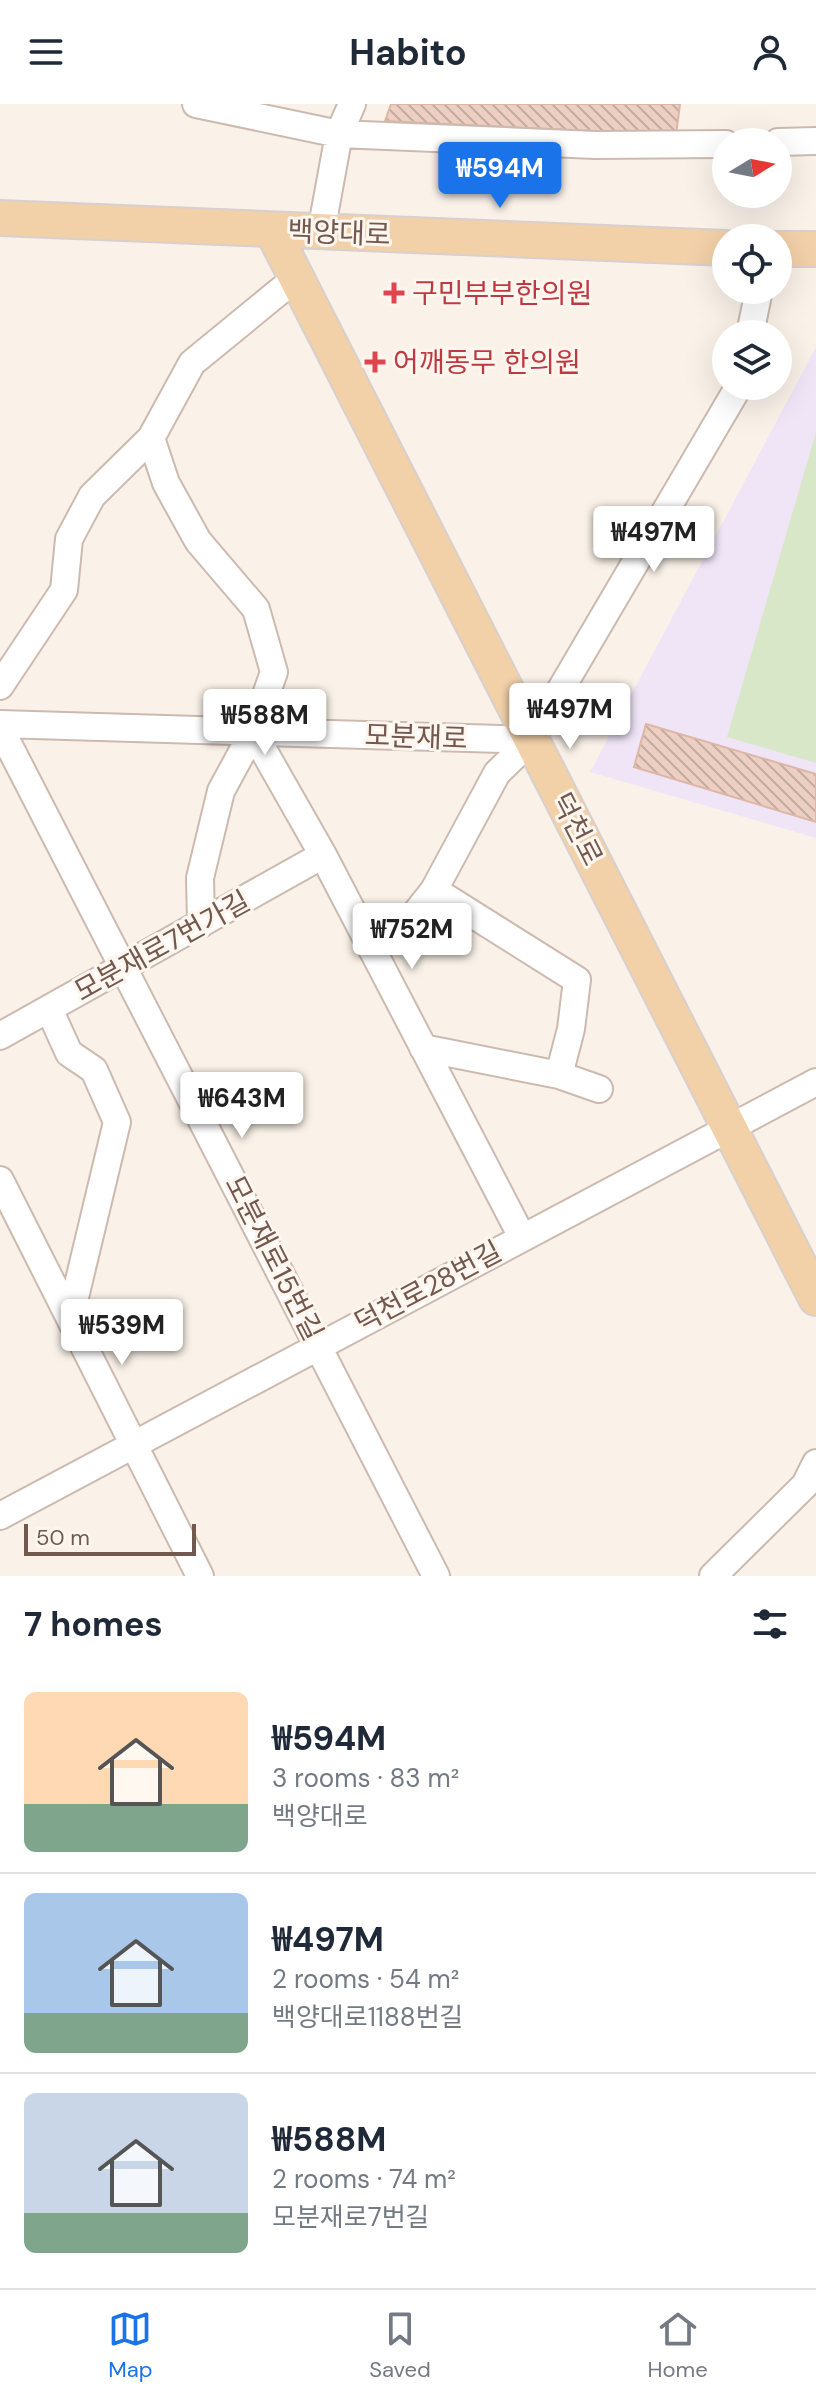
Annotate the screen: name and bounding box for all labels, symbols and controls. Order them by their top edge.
text: Habito [349,29,467,76]
icon: menu [24,30,68,74]
icon: person [748,30,792,74]
north arrow [712,128,792,208]
map controls [712,128,792,400]
pin: ₩594M [444,142,556,210]
text: ₩594M [456,151,544,185]
street label: 백양대로 [287,213,391,253]
button: locate [712,224,792,304]
place label: 구민부부한의원 [412,275,592,312]
marker: 구민부부한의원 [383,282,405,304]
button: layers [712,320,792,400]
place label: 어깨동무 한의원 [393,344,581,381]
marker: 어깨동무 한의원 [364,351,386,373]
pin: ₩497M [598,506,710,574]
text: ₩497M [611,515,697,549]
pin: ₩497M [514,683,626,751]
pin: ₩588M [209,689,321,757]
text: ₩497M [527,692,613,726]
text: ₩588M [221,698,309,732]
street label: 모분재로 [364,717,468,757]
street label: 덕천로 [543,786,611,872]
street label: 모분재로7번가길 [68,882,256,1010]
pin: ₩752M [356,903,468,971]
text: ₩752M [371,912,453,946]
pin: ₩643M [186,1072,298,1140]
text: ₩643M [198,1081,286,1115]
street label: 모분재로15번길 [217,1169,331,1347]
street label: 덕천로28번길 [348,1233,508,1341]
pin: ₩539M [66,1299,178,1367]
text: ₩539M [79,1308,165,1342]
scale bar [24,1520,196,1556]
text: 50 m [36,1523,90,1552]
text: 7 homes [24,1602,163,1647]
icon: filters [748,1602,792,1646]
text: ₩594M [272,1716,386,1761]
icon: home [88,1724,184,1820]
text: 3 rooms · 83 m² [272,1761,459,1795]
text: 백양대로 [272,1799,368,1833]
text: ₩497M [272,1917,384,1962]
icon: home [88,1925,184,2021]
text: 2 rooms · 54 m² [272,1962,459,1996]
text: 백양대로1188번길 [272,2000,463,2034]
text: ₩588M [272,2117,386,2162]
icon: home [88,2125,184,2221]
text: 2 rooms · 74 m² [272,2162,456,2196]
text: 모분재로7번길 [272,2200,429,2234]
tab: Map [108,2307,153,2384]
tab: Saved [369,2307,431,2384]
tab: Home [648,2307,708,2384]

